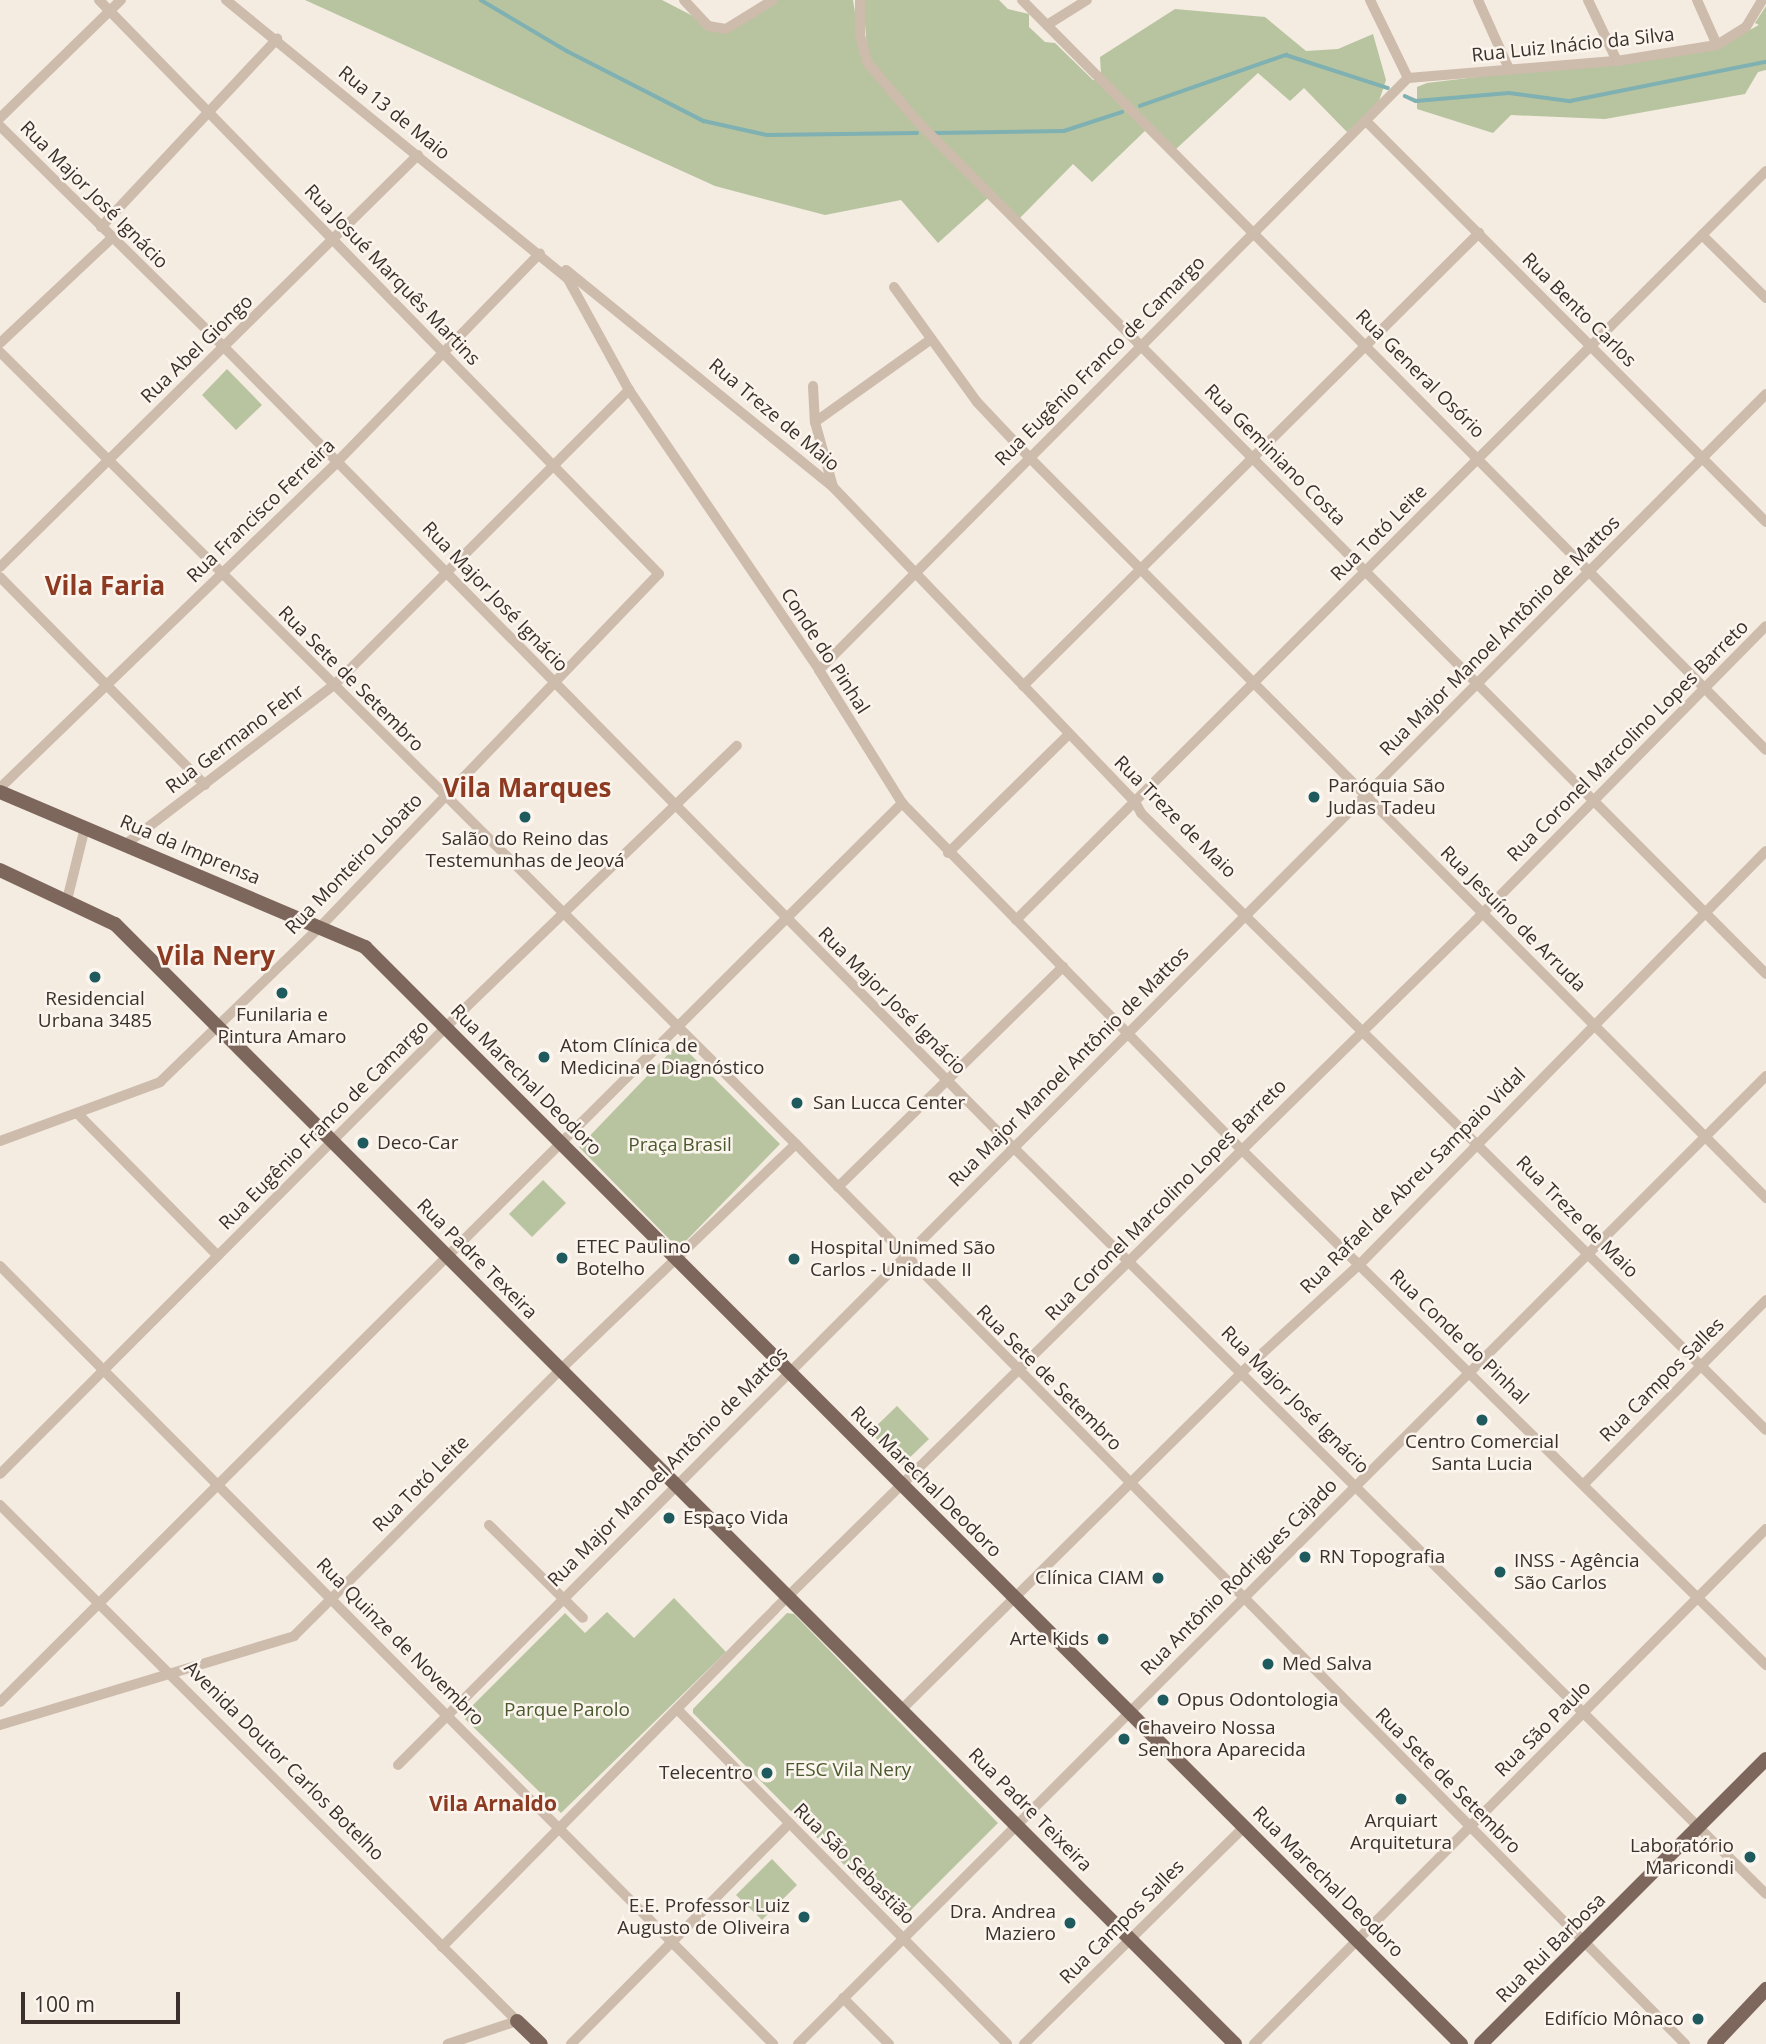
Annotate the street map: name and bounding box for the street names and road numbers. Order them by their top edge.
street label: Rua Luiz Inácio da Silva [1470,23,1676,67]
street label: Rua 13 de Maio [334,61,454,165]
street label: Rua Major José Ignácio [15,116,173,274]
street label: Rua Josué Marquês Martins [299,180,485,370]
street label: Rua Bento Carlos [1517,248,1641,372]
street label: Rua Eugênio Franco de Camargo [990,251,1210,471]
street label: Rua Abel Giongo [136,290,258,408]
street label: Rua General Osório [1351,305,1489,443]
street label: Rua Treze de Maio [704,354,844,476]
street label: Rua Geminiano Costa [1200,380,1350,530]
street label: Rua Francisco Ferreira [182,434,340,588]
street label: Rua Totó Leite [1326,480,1432,586]
street label: Rua Major Manoel Antônio de Mattos [1375,511,1625,761]
street label: Rua Major José Ignácio [417,517,573,677]
street label: Conde do Pinhal [776,584,874,718]
street label: Rua Sete de Setembro [273,601,429,757]
street label: Rua Coronel Marcolino Lopes Barreto [1503,616,1753,866]
street label: Rua Germano Fehr [161,680,309,798]
street label: Rua Treze de Maio [1109,751,1241,883]
street label: Rua Monteiro Lobato [281,789,427,939]
street label: Rua da Imprensa [116,810,264,890]
street label: Rua Jesuíno de Arruda [1435,841,1591,997]
street label: Rua Major José Ignácio [813,922,971,1080]
street label: Rua Major Manoel Antônio de Mattos [944,942,1194,1192]
street label: Rua Marechal Deodoro [446,1000,606,1160]
street label: Rua Eugênio Franco de Camargo [214,1015,434,1235]
street label: Rua Rafael de Abreu Sampaio Vidal [1296,1064,1530,1298]
street label: Rua Coronel Marcolino Lopes Barreto [1041,1075,1291,1325]
street label: Rua Treze de Maio [1511,1151,1643,1283]
street label: Rua Padre Texeira [412,1194,542,1324]
street label: Rua Conde do Pinhal [1385,1265,1533,1409]
street label: Rua Sete de Setembro [971,1300,1127,1456]
street label: Rua Campos Salles [1595,1313,1729,1447]
street label: Rua Major José Ignácio [1216,1321,1374,1479]
street label: Rua Major Manoel Antônio de Mattos [543,1342,793,1592]
street label: Rua Marechal Deodoro [846,1402,1006,1562]
street label: Rua Totó Leite [368,1431,474,1537]
street label: Rua Antônio Rodrigues Cajado [1136,1474,1342,1680]
street label: Rua Quinze de Novembro [311,1553,489,1731]
street label: Avenida Doutor Carlos Botelho [179,1656,389,1866]
street label: Rua São Paulo [1490,1676,1596,1782]
street label: Rua Sete de Setembro [1370,1703,1526,1859]
street label: Rua Padre Teixeira [963,1743,1097,1877]
street label: Rua São Sebastião [789,1799,919,1929]
street label: Rua Marechal Deodoro [1248,1802,1408,1962]
street label: Rua Campos Salles [1055,1855,1189,1989]
street label: Rua Rui Barbosa [1492,1889,1610,2007]

